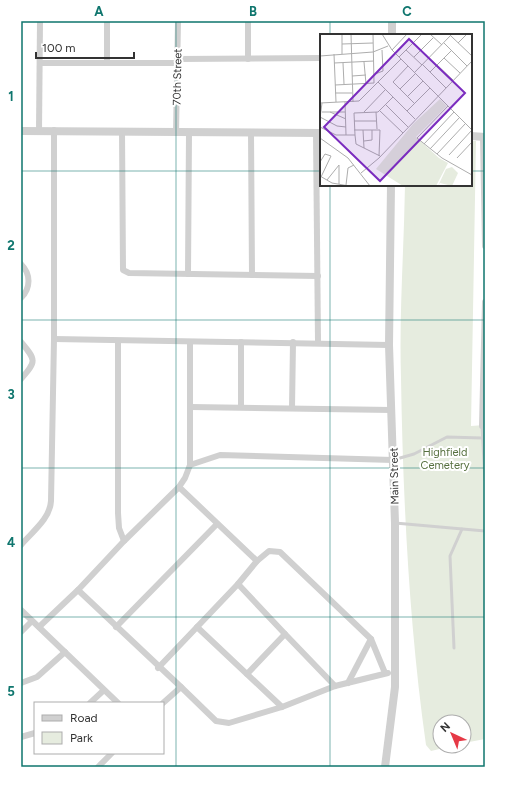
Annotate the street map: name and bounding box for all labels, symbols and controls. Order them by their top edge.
text: A [94,4,104,19]
text: B [249,4,257,19]
text: C [402,4,412,19]
scale bar [36,34,134,60]
inset map [320,34,472,186]
text: 100 m [42,41,76,55]
street label: 70th Street [171,49,184,106]
text: 1 [8,89,14,104]
text: 2 [7,238,15,253]
text: 3 [7,387,15,402]
park label: Highfield Cemetery [421,446,470,472]
street label: Main Street [388,447,401,505]
text: 4 [7,535,15,550]
text: 5 [7,684,15,699]
legend [34,702,164,754]
text: Road [70,711,98,725]
north arrow [432,714,472,754]
text: N [438,720,453,735]
text: Park [70,731,93,745]

